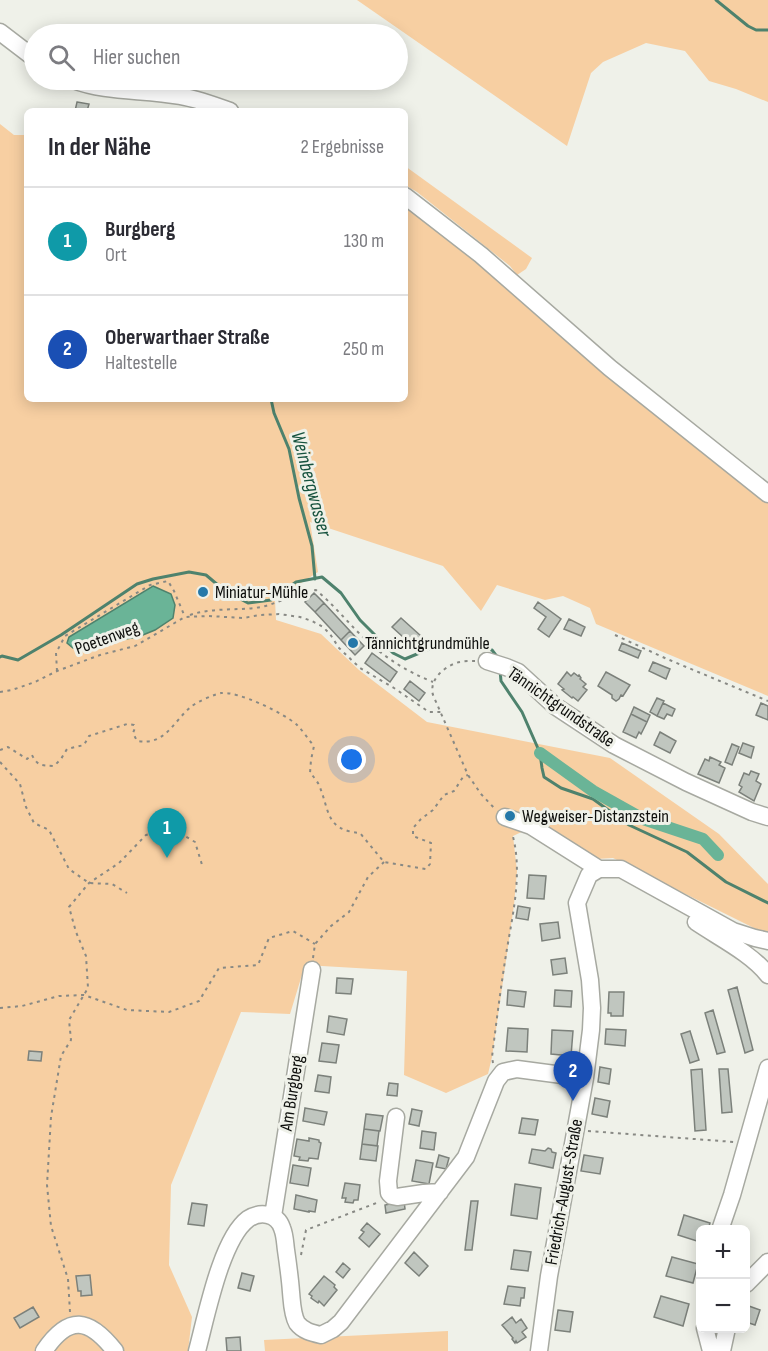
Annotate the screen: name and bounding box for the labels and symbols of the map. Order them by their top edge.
water label: Weinbergwasser [285,429,337,541]
place label: Miniatur-Mühle [215,582,308,603]
marker: Miniatur-Mühle [196,585,210,599]
street label: Poetenweg [72,617,142,659]
place label: Tännichtgrundmühle [365,633,490,654]
marker: Tännichtgrundmühle [346,636,360,650]
street label: Tännichtgrundstraße [503,662,619,752]
your location [337,745,366,774]
place label: Wegweiser-Distanzstein [522,806,669,827]
pin: 1 [148,808,186,858]
marker: Wegweiser-Distanzstein [503,809,517,823]
pin: 2 [554,1052,592,1101]
street label: Am Burgberg [275,1054,308,1133]
street label: Friedrich-August-Straße [541,1117,587,1267]

